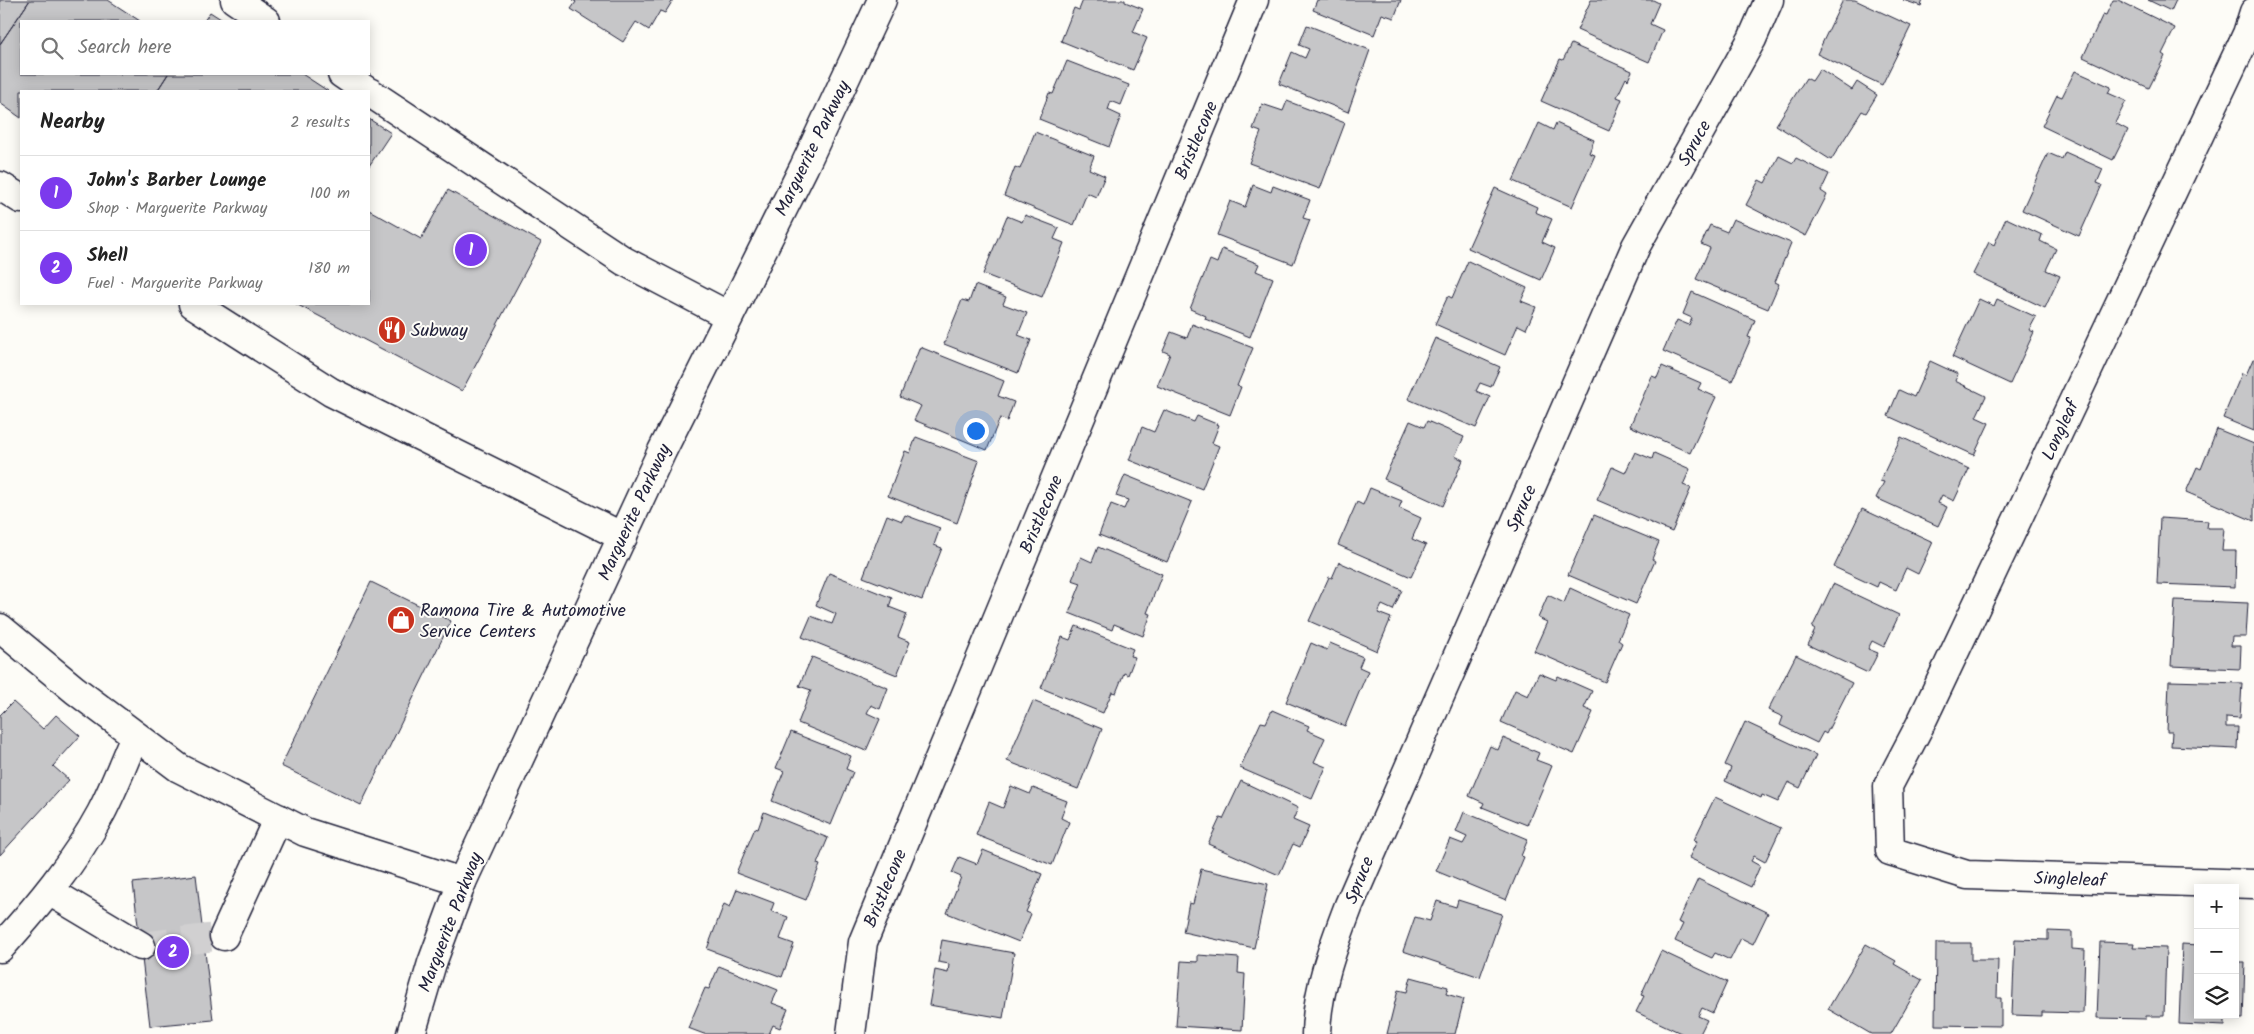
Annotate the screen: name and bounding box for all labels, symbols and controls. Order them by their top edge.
search box [20,20,370,75]
text: Search here [78,33,172,63]
icon: search [38,34,66,62]
street label: Marguerite Parkway [768,75,859,222]
street label: Bristlecone [1168,97,1227,184]
text: Nearby [40,106,105,139]
text: 2 results [290,110,350,135]
street label: Spruce [1671,115,1720,172]
text: John's Barber Lounge [87,166,266,196]
text: 1 [54,181,58,206]
text: 100 m [310,181,350,206]
text: Shop · Marguerite Parkway [87,196,267,221]
pin: 1 [455,231,487,269]
text: Shell [87,241,128,271]
text: 2 [51,256,61,281]
text: 180 m [308,256,350,281]
text: Fuel · Marguerite Parkway [87,271,262,296]
restaurant icon: Subway [377,315,407,345]
place label: Subway [411,317,468,346]
street label: Longleaf [2035,394,2089,466]
your location [963,418,989,444]
street label: Marguerite Parkway [591,439,680,586]
street label: Bristlecone [1013,471,1072,558]
street label: Spruce [1499,480,1546,537]
place label: Ramona Tire & Automotive Service Centers [420,597,626,647]
shop icon: Ramona Tire & Automotive Service Centers [386,605,416,635]
street label: Bristlecone [857,845,916,932]
street label: Marguerite Parkway [411,848,492,997]
street label: Spruce [1338,852,1383,909]
street label: Singleleaf [2033,865,2109,896]
map controls [2194,884,2239,1019]
button: + [2194,884,2239,929]
button: − [2194,929,2239,974]
pin: 2 [157,933,189,971]
button: layers [2194,974,2239,1019]

